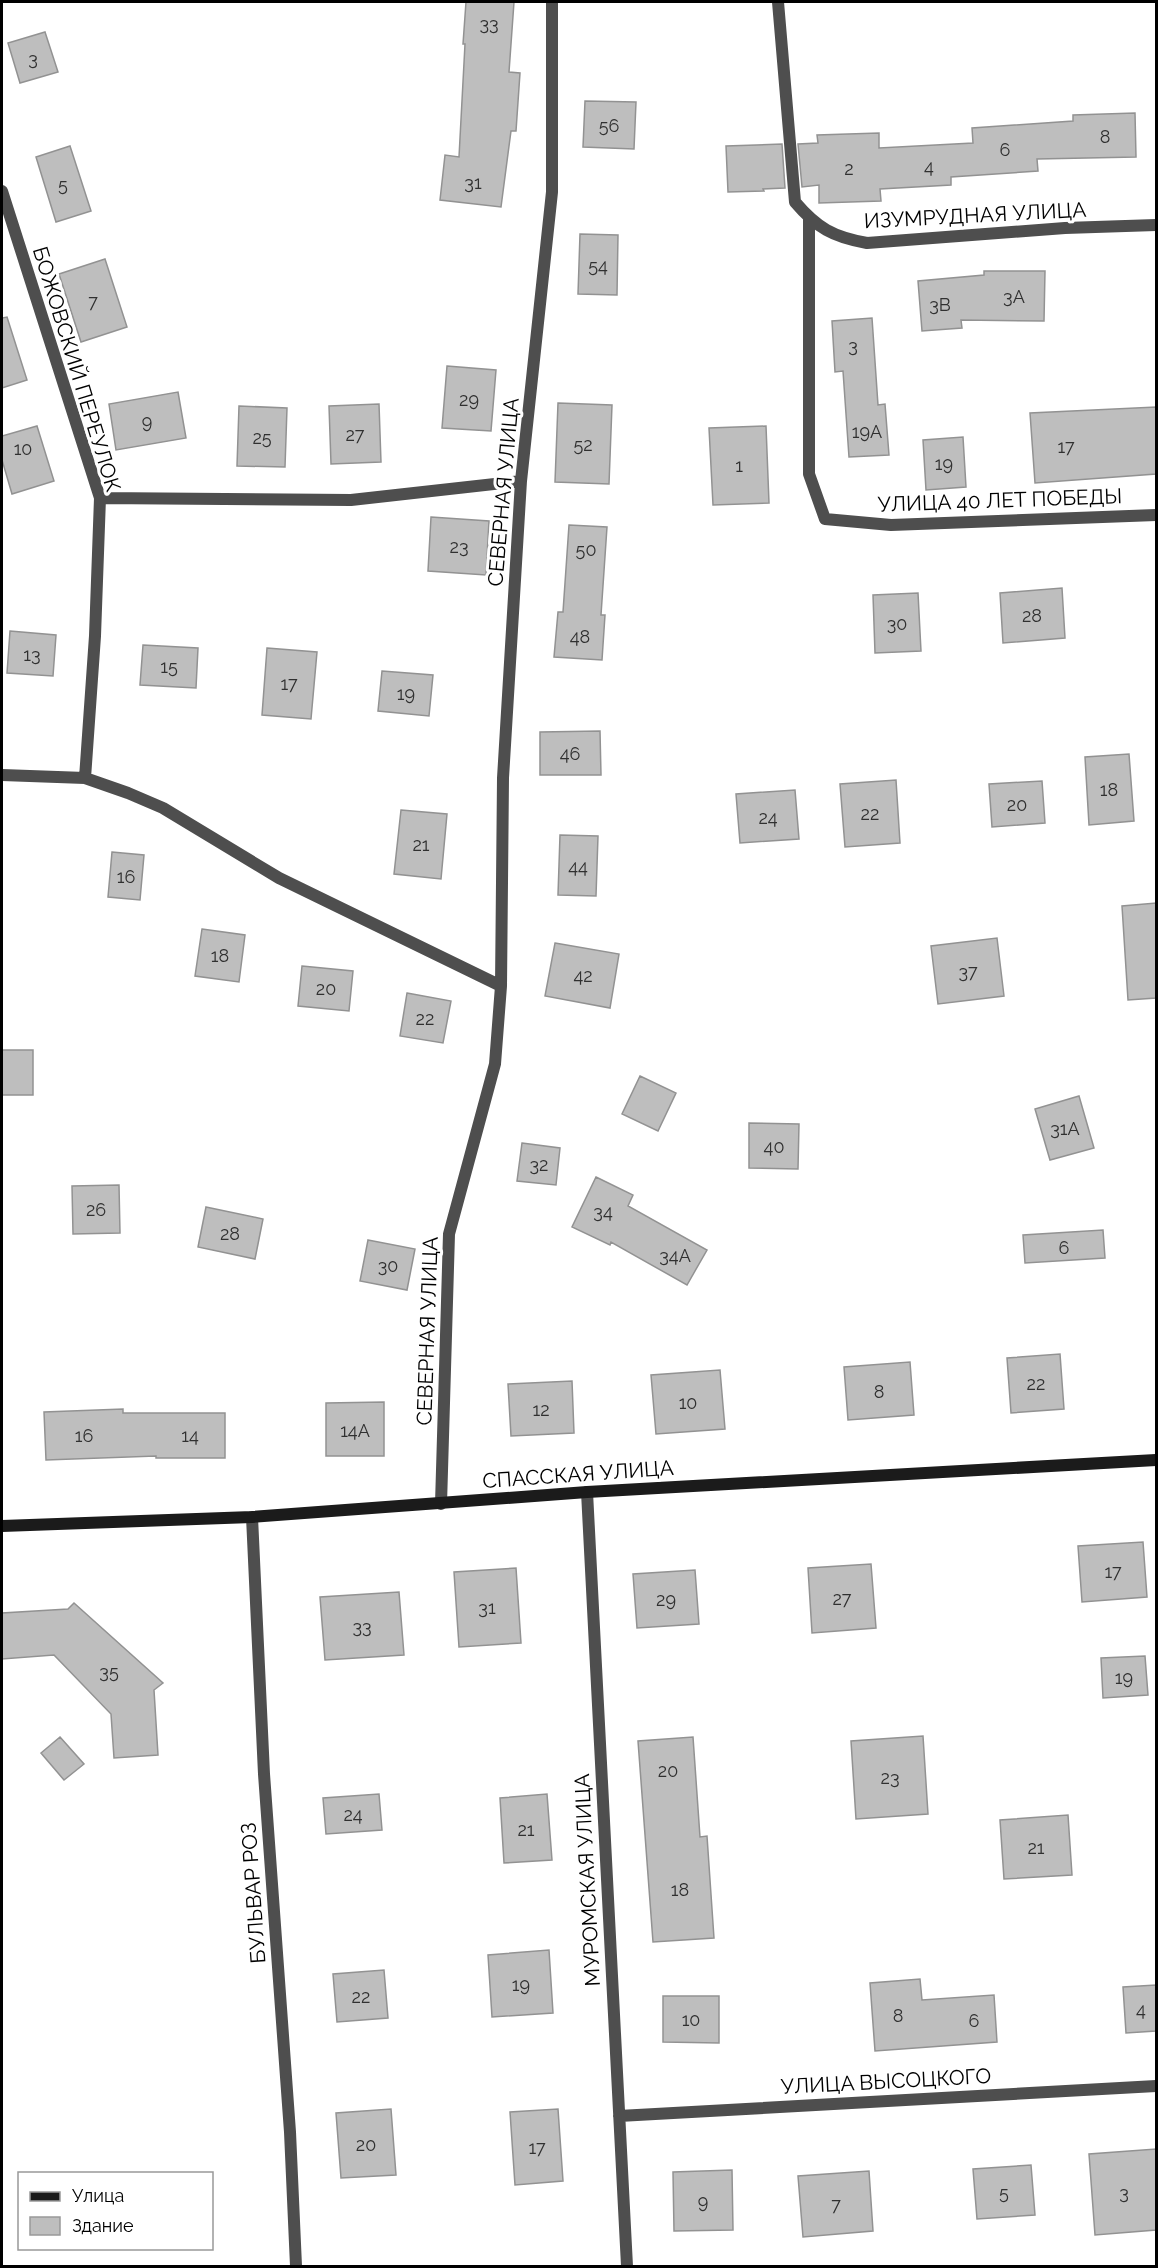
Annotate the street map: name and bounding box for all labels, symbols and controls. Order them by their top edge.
house number: 33 [479,13,499,34]
house number: 3 [28,48,38,69]
house number: 56 [599,115,619,136]
house number: 8 [1100,126,1110,147]
house number: 6 [1000,139,1011,160]
house number: 4 [924,156,934,177]
house number: 2 [844,158,854,179]
house number: 31 [464,172,482,193]
house number: 5 [58,174,68,195]
street label: ИЗУМРУДНАЯ УЛИЦА [863,197,1087,233]
street label: БОЖОВСКИЙ ПЕРЕУЛОК [28,243,126,495]
house number: 54 [588,255,608,276]
house number: 3А [1003,286,1025,307]
house number: 7 [88,291,98,312]
house number: 3В [929,294,951,315]
house number: 3 [848,335,858,356]
house number: 29 [459,389,479,410]
street label: СЕВЕРНАЯ УЛИЦА [482,397,524,587]
house number: 9 [142,411,152,432]
house number: 19А [852,421,882,442]
house number: 27 [345,424,365,445]
house number: 25 [252,427,272,448]
house number: 52 [573,434,593,455]
house number: 17 [1057,436,1075,457]
house number: 10 [14,438,32,459]
house number: 19 [935,453,953,474]
house number: 1 [735,455,743,476]
street label: УЛИЦА 40 ЛЕТ ПОБЕДЫ [877,483,1123,517]
house number: 23 [450,536,469,557]
house number: 50 [576,539,596,560]
house number: 28 [1022,605,1042,626]
house number: 30 [887,613,907,634]
house number: 48 [570,626,590,647]
house number: 13 [23,644,41,665]
house number: 15 [160,656,178,677]
house number: 17 [280,673,298,694]
house number: 19 [397,683,415,704]
house number: 46 [560,743,580,764]
house number: 18 [1100,779,1118,800]
house number: 20 [1007,794,1027,815]
house number: 22 [861,803,879,824]
house number: 24 [758,807,778,828]
house number: 21 [412,834,430,855]
house number: 44 [568,856,588,877]
house number: 16 [117,866,135,887]
house number: 18 [211,945,229,966]
house number: 37 [958,961,978,982]
house number: 42 [573,965,593,986]
house number: 20 [316,978,336,999]
house number: 22 [416,1008,434,1029]
house number: 31А [1050,1118,1080,1139]
house number: 40 [764,1136,784,1157]
house number: 32 [530,1154,549,1175]
house number: 26 [86,1199,106,1220]
house number: 34 [593,1201,613,1222]
house number: 28 [220,1223,240,1244]
street label: СЕВЕРНАЯ УЛИЦА [411,1236,443,1426]
house number: 6 [1059,1237,1070,1258]
house number: 34А [659,1245,691,1266]
house number: 30 [378,1255,398,1276]
house number: 22 [1027,1373,1045,1394]
house number: 8 [874,1381,884,1402]
house number: 10 [679,1392,697,1413]
house number: 12 [532,1399,550,1420]
house number: 14А [340,1420,370,1441]
house number: 16 [75,1425,93,1446]
house number: 14 [181,1425,199,1446]
street label: СПАССКАЯ УЛИЦА [482,1455,674,1493]
house number: 17 [1104,1561,1122,1582]
house number: 27 [832,1588,852,1609]
house number: 29 [656,1589,676,1610]
house number: 31 [478,1597,496,1618]
house number: 33 [352,1616,372,1637]
house number: 35 [99,1661,119,1682]
house number: 19 [1115,1667,1133,1688]
house number: 20 [658,1760,678,1781]
house number: 23 [881,1767,900,1788]
street label: МУРОМСКАЯ УЛИЦА [569,1773,605,1987]
house number: 24 [343,1804,363,1825]
house number: 21 [517,1819,535,1840]
street label: БУЛЬВАР РОЗ [236,1822,270,1964]
house number: 21 [1027,1837,1045,1858]
house number: 18 [671,1879,689,1900]
house number: 19 [512,1974,530,1995]
house number: 22 [352,1986,370,2007]
house number: 4 [1136,1999,1146,2020]
house number: 8 [893,2005,903,2026]
house number: 10 [682,2009,700,2030]
house number: 6 [969,2010,980,2031]
street label: УЛИЦА ВЫСОЦКОГО [780,2063,992,2099]
house number: 20 [356,2134,376,2155]
house number: 17 [528,2137,546,2158]
legend [18,2172,213,2250]
house number: 5 [999,2182,1009,2203]
house number: 3 [1119,2182,1129,2203]
text: Улица [72,2185,124,2206]
house number: 9 [698,2191,708,2212]
house number: 7 [831,2194,841,2215]
text: Здание [72,2215,134,2236]

